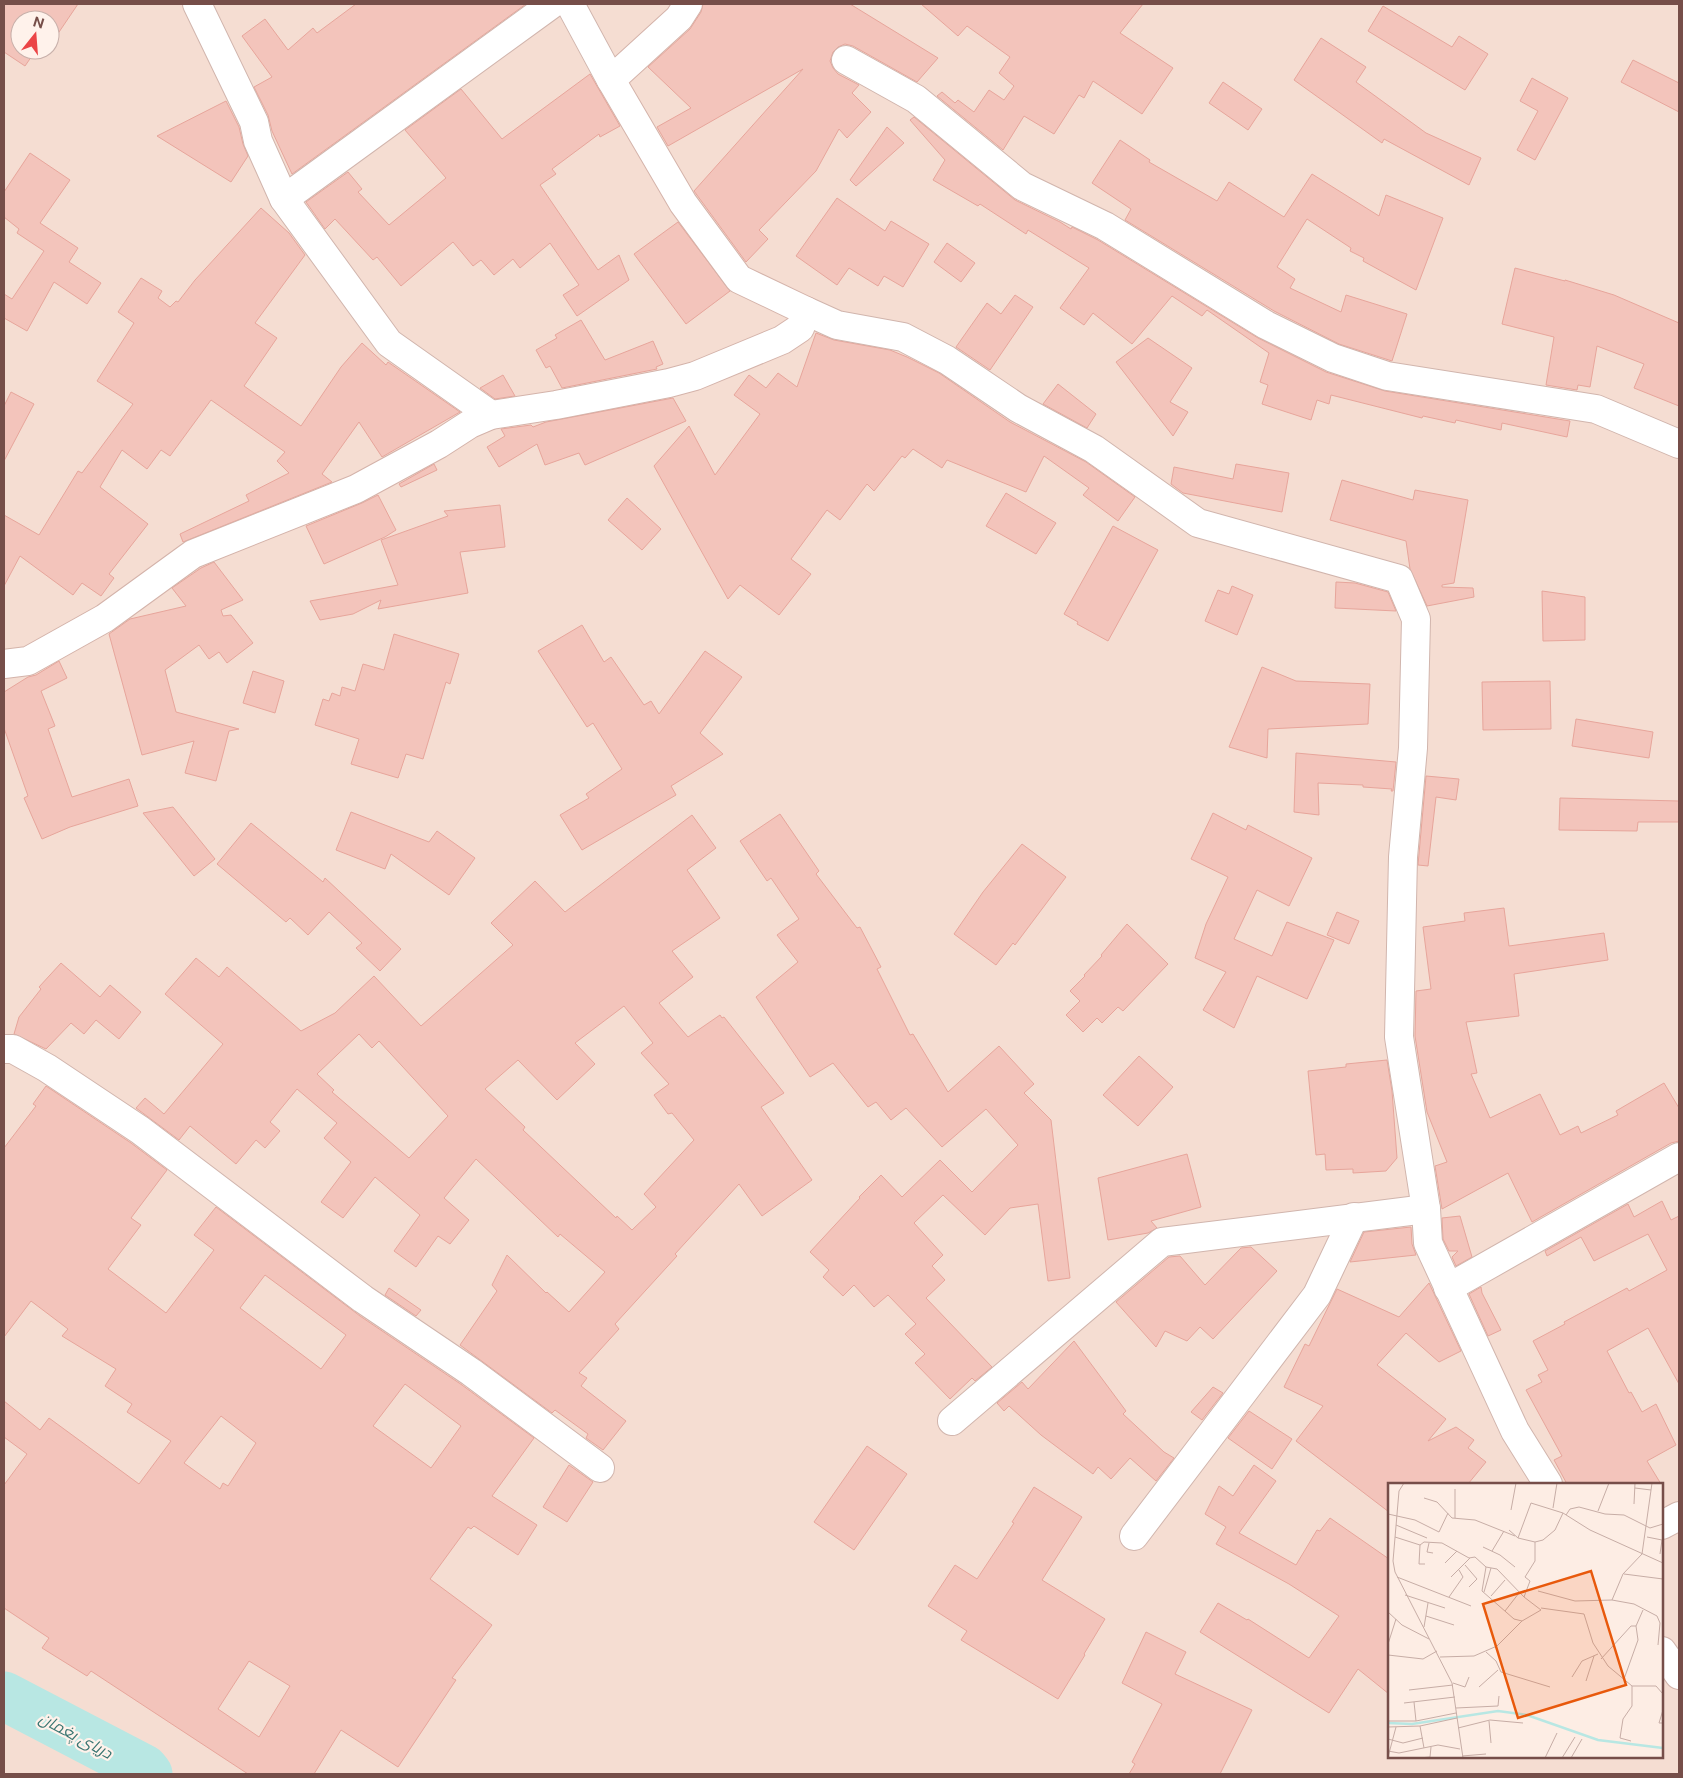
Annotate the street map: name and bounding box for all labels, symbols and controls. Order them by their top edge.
north arrow [10,10,60,60]
text: N [31,13,46,32]
inset map [1388,1483,1663,1758]
water label: دریای پغمان [36,1708,117,1764]

